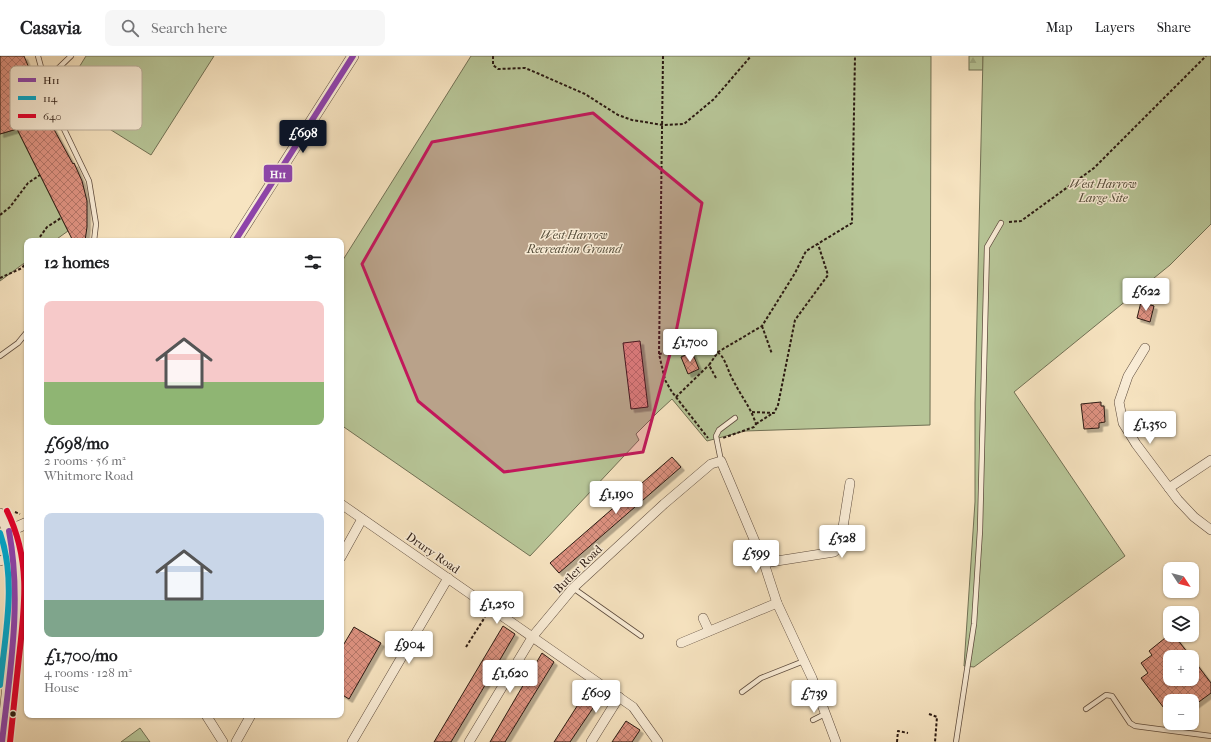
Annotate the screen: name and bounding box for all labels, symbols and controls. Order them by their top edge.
search box [105,10,385,46]
text: Casavia [20,17,81,39]
icon: search [119,17,141,39]
text: Search here [151,19,227,37]
text: Map [1046,19,1073,36]
text: Layers [1095,19,1135,36]
text: Share [1157,19,1191,36]
legend [10,66,142,130]
text: H11 [43,74,60,87]
text: 114 [43,92,58,105]
text: 640 [43,110,61,123]
pin: £698 [279,120,327,154]
text: £698 [288,125,318,140]
line badge: H11 [263,164,293,183]
text: H11 [270,168,286,181]
park label: West Harrow Large Site [1069,177,1137,205]
park label: West Harrow Recreation Ground [526,228,623,256]
icon: filters [302,251,324,273]
text: 12 homes [44,252,109,272]
pin: £622 [1122,278,1170,312]
text: £622 [1131,283,1161,298]
icon: home [148,327,220,399]
pin: £1,700 [657,329,723,363]
text: £1,700 [672,334,708,349]
pin: £1,350 [1117,411,1183,445]
text: £1,350 [1133,416,1167,431]
text: £698/mo [44,433,109,453]
text: 2 rooms · 56 m² [44,453,126,468]
text: Whitmore Road [44,468,133,483]
pin: £1,190 [583,481,649,515]
text: £1,190 [599,486,633,501]
pin: £528 [818,525,866,559]
street label: Drury Road [404,530,463,577]
text: £528 [828,530,856,545]
icon: home [148,539,220,611]
pin: £599 [732,540,780,574]
street label: Butler Road [551,542,605,596]
text: £599 [742,545,770,560]
north arrow [1163,562,1199,598]
map controls [1163,562,1199,730]
pin: £1,250 [464,591,530,625]
text: £1,250 [479,596,515,611]
button: layers [1163,606,1199,642]
pin: £904 [385,631,433,665]
text: £904 [394,636,424,651]
text: £1,700/mo [44,645,118,665]
button: + [1163,650,1199,686]
pin: £1,620 [477,660,543,694]
text: 4 rooms · 128 m² [44,665,132,680]
text: £1,620 [492,665,528,680]
text: House [44,680,79,695]
pin: £609 [572,680,620,714]
pin: £739 [790,680,838,714]
text: £609 [581,685,611,700]
text: £739 [800,685,828,700]
button: − [1163,694,1199,730]
unlabelled marker [8,709,18,719]

